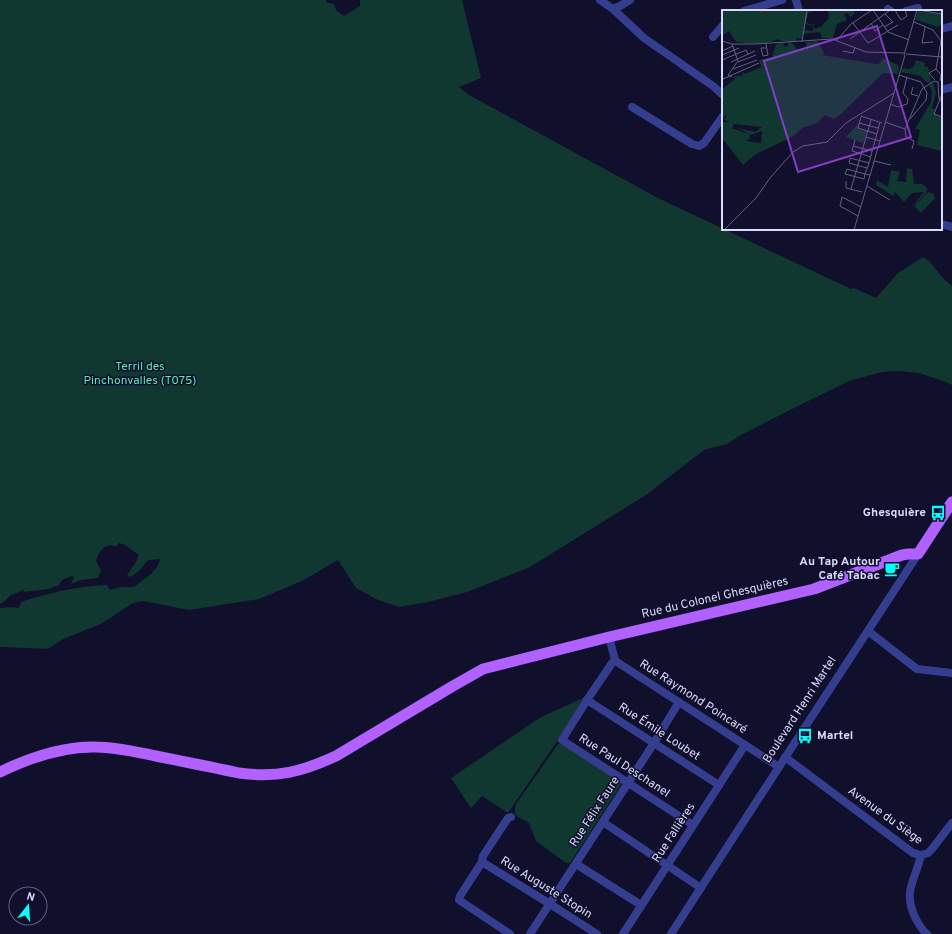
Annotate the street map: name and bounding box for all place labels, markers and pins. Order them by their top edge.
bus stop icon: Ghesquière [929,504,947,522]
place label: Ghesquière [863,505,926,521]
place label: Au Tap Autour Café Tabac [799,554,880,584]
cafe icon: Au Tap Autour Café Tabac [883,560,901,578]
bus stop icon: Martel [796,727,814,745]
place label: Martel [817,729,853,743]

